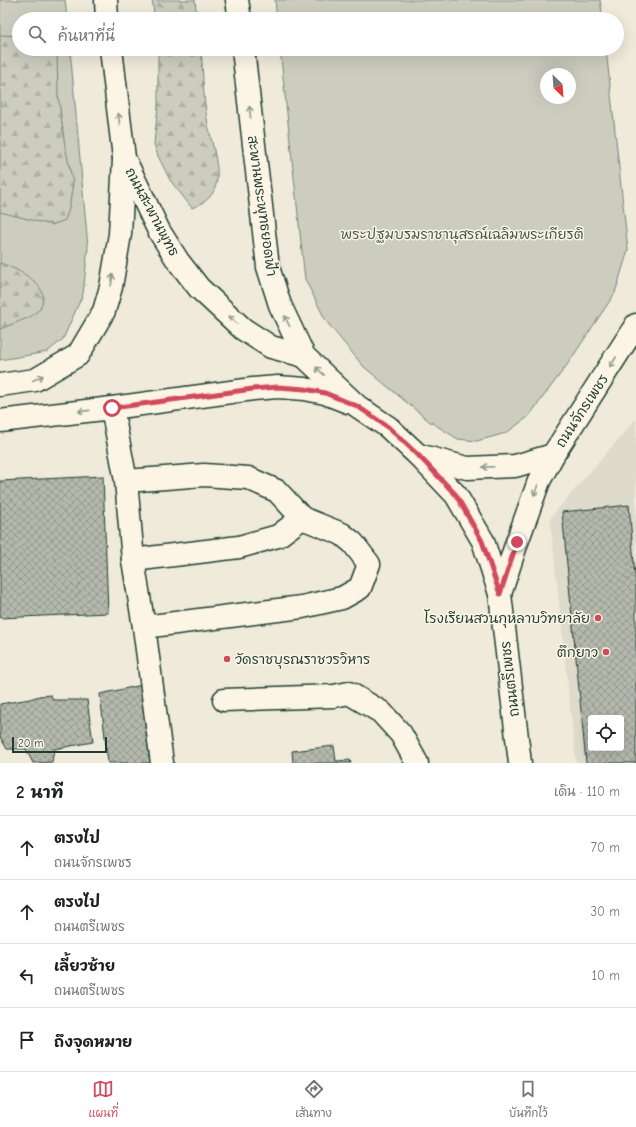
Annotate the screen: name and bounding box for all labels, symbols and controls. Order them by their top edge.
search box [12,12,624,56]
icon: search [26,23,48,45]
text: ค้นหาที่นี่ [58,27,115,45]
north arrow [540,68,576,104]
one-way arrow [246,106,254,119]
one-way arrow [115,113,123,126]
street label: สะพานพระพุทธยอดฟ้า [243,135,280,278]
street label: ถนนสะพานพุทธ [121,165,183,260]
park label: พระปฐมบรมราชานุสรณ์เฉลิมพระเกียรติ [340,225,584,244]
one-way arrow [109,274,117,287]
one-way arrow [283,315,290,327]
one-way arrow [228,316,238,325]
one-way arrow [609,356,617,367]
one-way arrow [315,367,325,376]
street label: ถนนจักรเพชร [552,371,612,451]
one-way arrow [32,374,44,381]
route start [103,399,121,417]
one-way arrow [78,408,91,415]
one-way arrow [482,463,495,471]
one-way arrow [531,484,539,496]
route end [508,533,526,551]
place label: โรงเรียนสวนกุหลาบวิทยาลัย [424,609,590,628]
marker: โรงเรียนสวนกุหลาบวิทยาลัย [593,613,603,623]
street label: ถนนตรีเพชร [497,640,523,718]
place label: ตึกยาว [557,644,598,661]
marker: ตึกยาว [601,647,611,657]
place label: วัดราชบุรณราชวรวิหาร [235,651,370,669]
marker: วัดราชบุรณราชวรวิหาร [222,654,232,664]
map controls [588,715,624,751]
button: locate [588,715,624,751]
scale bar [12,735,107,754]
text: 20 m [18,737,43,750]
text: 2 นาที [16,783,63,802]
text: เดิน · 110 m [554,784,620,799]
text: ตรงไป [54,829,100,847]
icon: ahead [16,837,38,859]
text: 70 m [591,840,620,855]
text: ถนนจักรเพชร [54,855,132,870]
text: ตรงไป [54,893,100,911]
icon: ahead [16,901,38,923]
text: 30 m [590,904,620,919]
text: ถนนตรีเพชร [54,919,125,934]
text: เลี้ยวซ้าย [54,957,115,975]
icon: left [16,965,38,987]
text: 10 m [592,968,620,983]
text: ถนนตรีเพชร [54,983,125,998]
icon: arrive [16,1029,38,1051]
text: ถึงจุดหมาย [54,1033,132,1051]
tab: แผนที่ [89,1078,118,1121]
tab: เส้นทาง [295,1078,332,1121]
tab: บันทึกไว้ [509,1078,547,1121]

